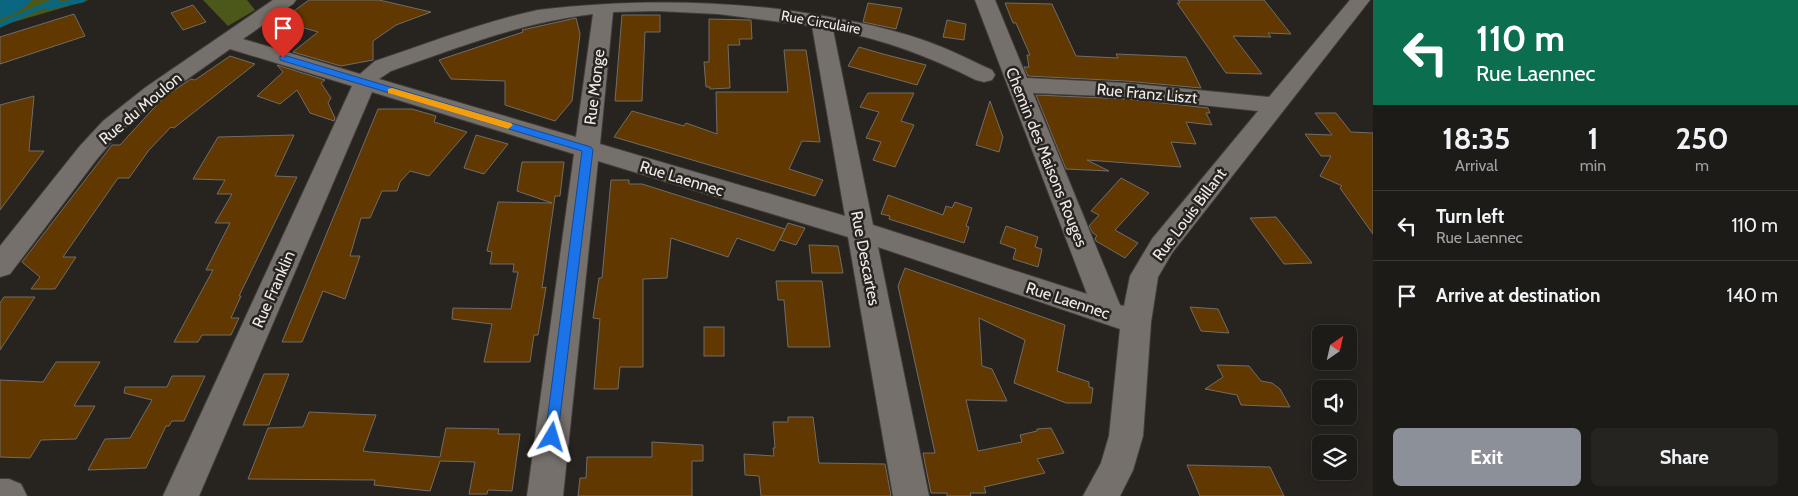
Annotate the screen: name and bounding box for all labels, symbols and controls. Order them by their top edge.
street label: Rue Circulaire [780,6,862,38]
pin [262,7,304,58]
icon: arrive [269,14,297,42]
text: 110 m [1476,17,1565,60]
icon: left [1393,20,1458,85]
street label: Rue Monge [580,48,609,126]
text: Rue Laennec [1476,60,1595,87]
street label: Chemin des Maisons Rouges [1002,65,1091,250]
street label: Rue du Moulon [95,68,186,148]
street label: Rue Franz Liszt [1096,80,1199,107]
text: 18:35 [1442,120,1510,157]
text: 1 [1587,120,1599,157]
text: 250 [1676,120,1729,157]
text: Arrival [1455,156,1498,175]
text: min [1580,156,1606,175]
text: m [1695,156,1709,175]
street label: Rue Laennec [638,157,726,200]
street label: Rue Louis Billant [1149,164,1231,264]
text: Turn left [1436,205,1504,228]
street label: Rue Descartes [847,209,884,307]
icon: left [1393,212,1421,240]
text: 110 m [1731,214,1778,237]
text: Rue Laennec [1436,228,1523,247]
street label: Rue Franklin [248,248,299,331]
street label: Rue Laennec [1024,278,1112,323]
icon: arrive [1393,282,1421,310]
text: Arrive at destination [1436,284,1600,307]
text: 140 m [1727,284,1778,307]
north arrow [1312,325,1358,370]
map controls [1312,325,1357,480]
button: sound [1312,380,1357,425]
position arrow [525,410,577,462]
button: Exit [1393,428,1581,486]
button: Share [1591,428,1778,486]
button: layers [1312,435,1357,480]

